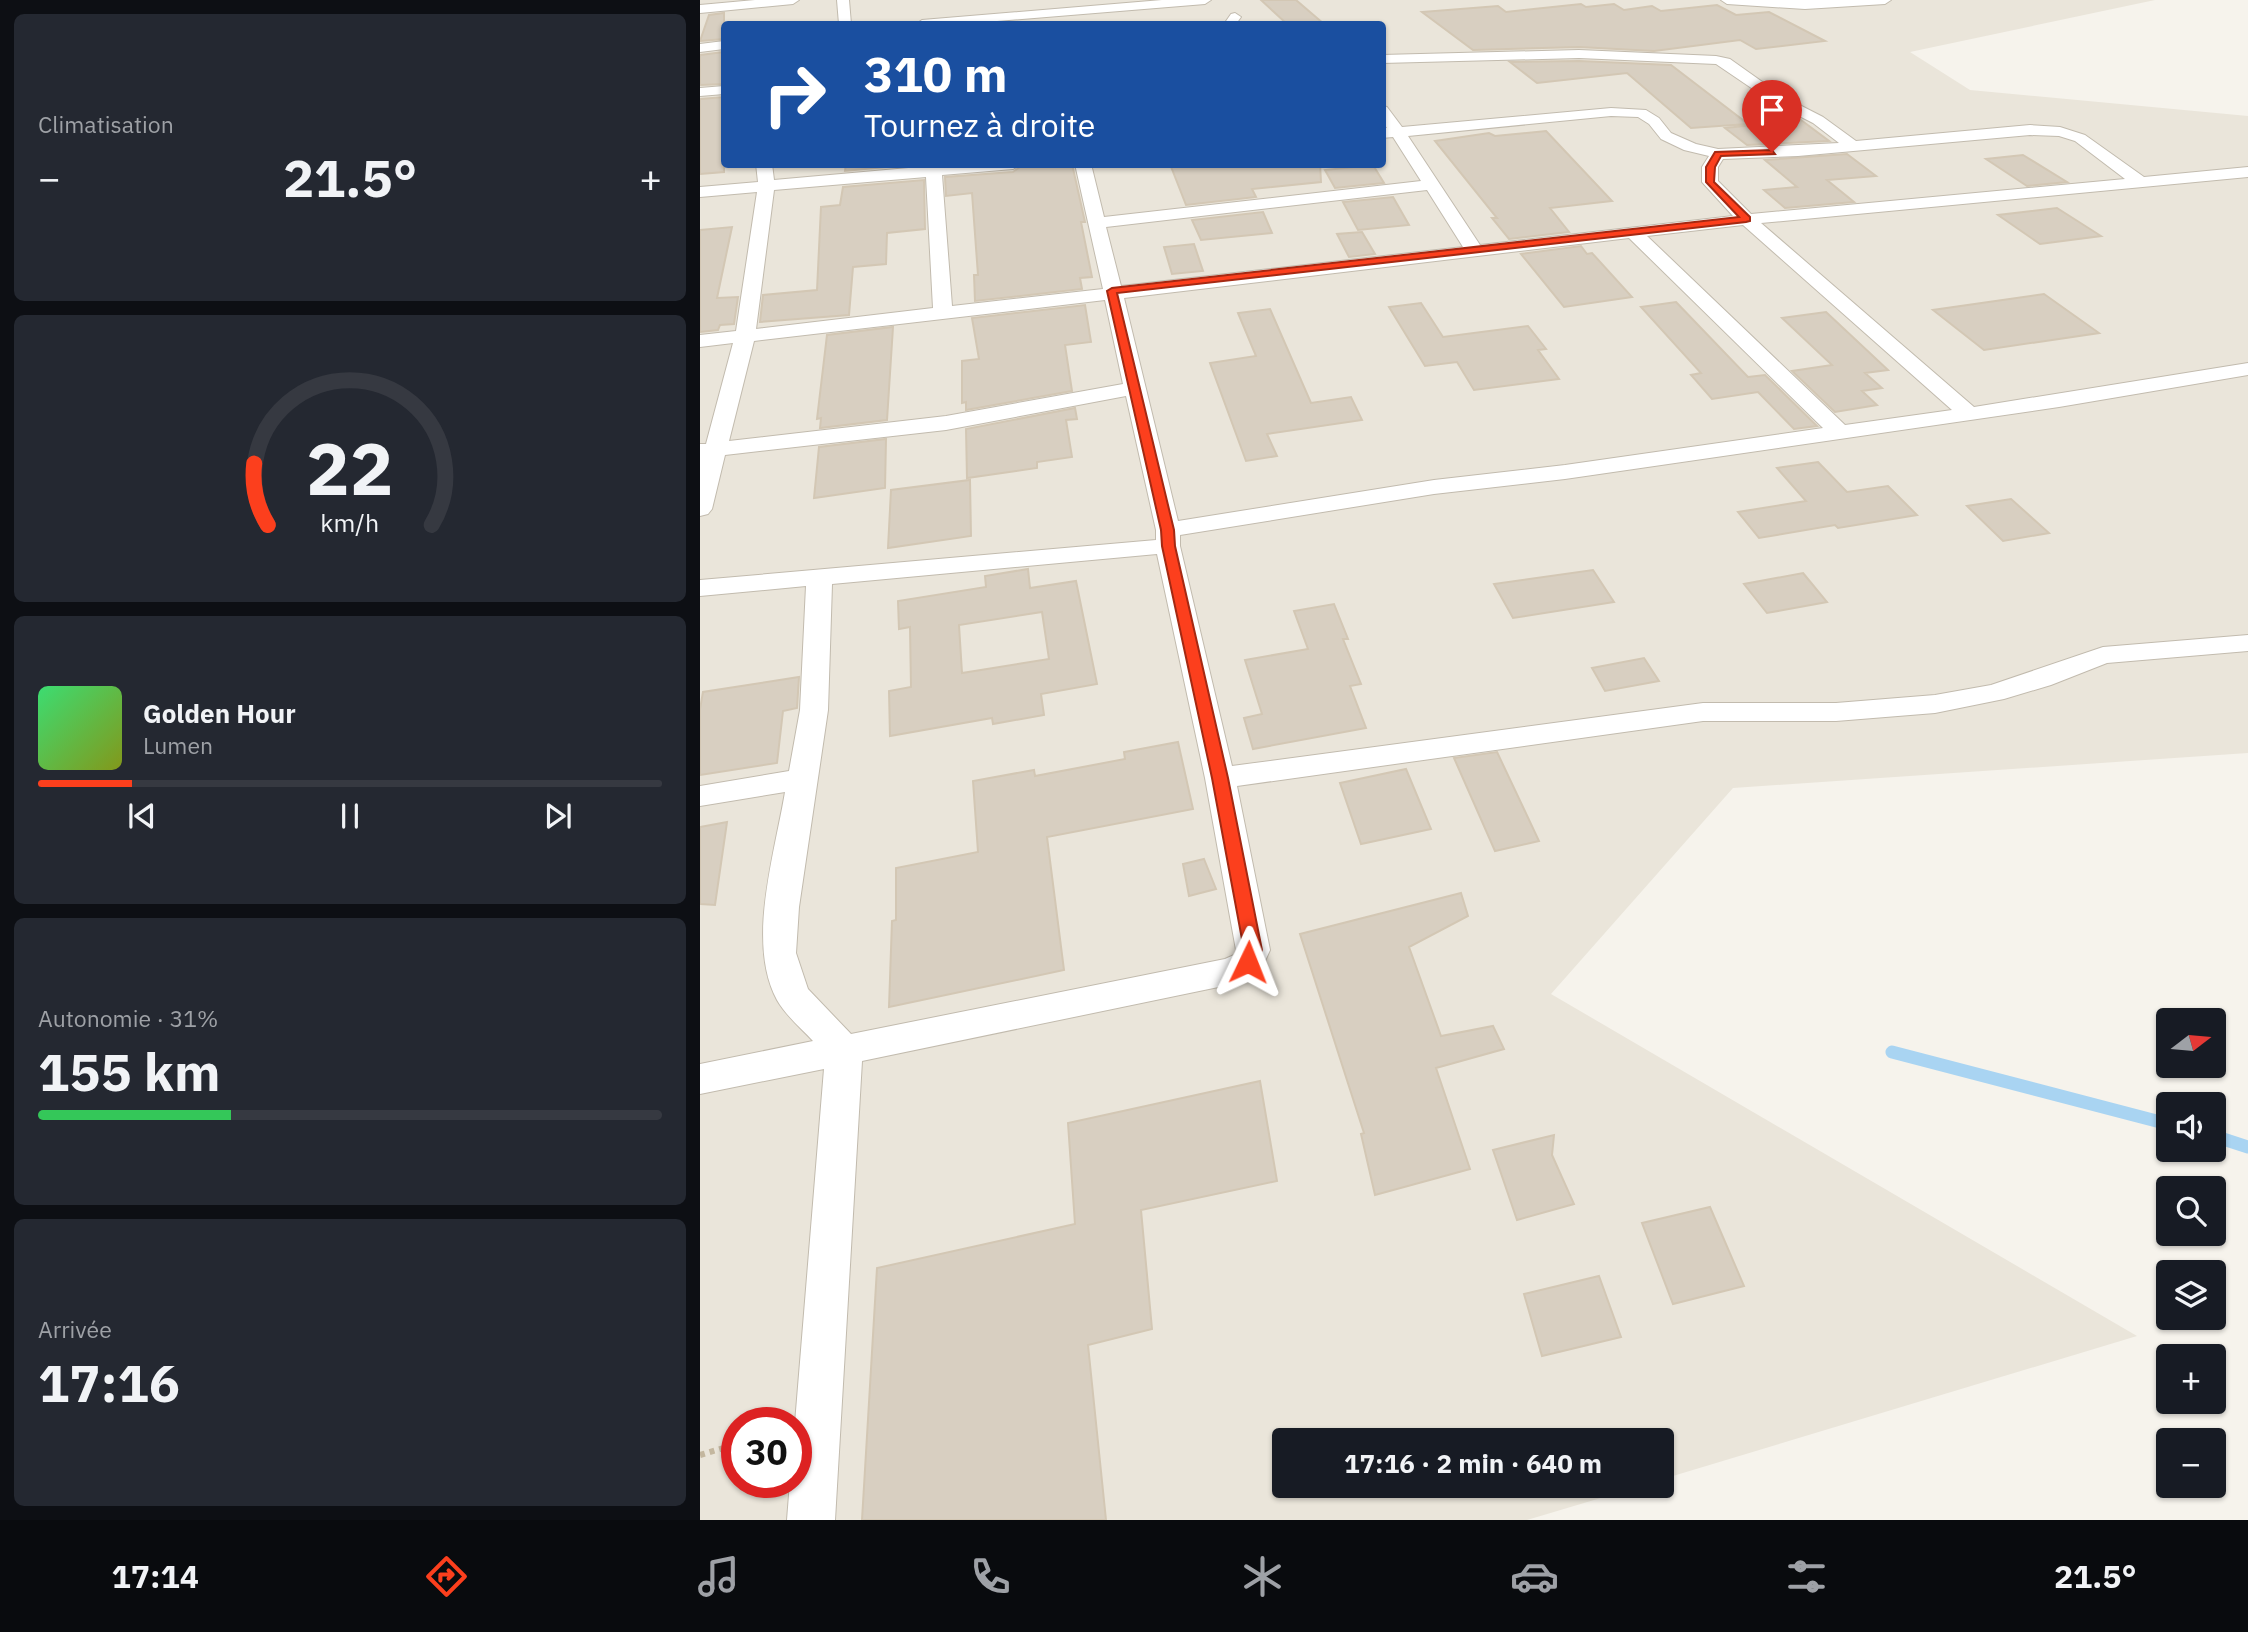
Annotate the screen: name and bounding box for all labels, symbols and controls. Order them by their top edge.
text: 310 m [864,42,1008,105]
icon: right [749,49,840,140]
pin [1742,80,1802,152]
icon: arrive [1753,91,1791,129]
text: Tournez à droite [864,104,1095,146]
text: Climatisation [38,109,174,139]
text: 21.5° [283,144,417,211]
text: − [38,153,61,202]
text: + [639,153,662,202]
text: 22 [306,420,394,515]
text: km/h [321,506,379,539]
text: Golden Hour [143,696,296,730]
text: Lumen [143,730,213,760]
icon: previous [123,797,161,835]
icon: pause [331,797,369,835]
icon: next [539,797,577,835]
position arrow [1211,925,1285,999]
text: Autonomie · 31% [38,1003,218,1033]
north arrow [2156,1008,2226,1078]
map controls [2156,1008,2226,1498]
text: 155 km [38,1038,220,1105]
button: sound [2156,1092,2226,1162]
button: search [2156,1176,2226,1246]
button: layers [2156,1260,2226,1330]
text: Arrivée [38,1314,112,1344]
button: + [2156,1344,2226,1414]
text: 17:16 [38,1349,180,1416]
speed limit sign: 30 [721,1407,812,1498]
button: − [2156,1428,2226,1498]
text: 17:16 · 2 min · 640 m [1344,1446,1602,1480]
icon: directions [422,1552,471,1601]
icon: music [694,1552,743,1601]
icon: phone [966,1552,1015,1601]
icon: climate [1238,1552,1287,1601]
icon: car [1510,1552,1559,1601]
icon: filters [1782,1552,1831,1601]
text: 17:14 [112,1555,199,1597]
text: 21.5° [2054,1555,2136,1597]

